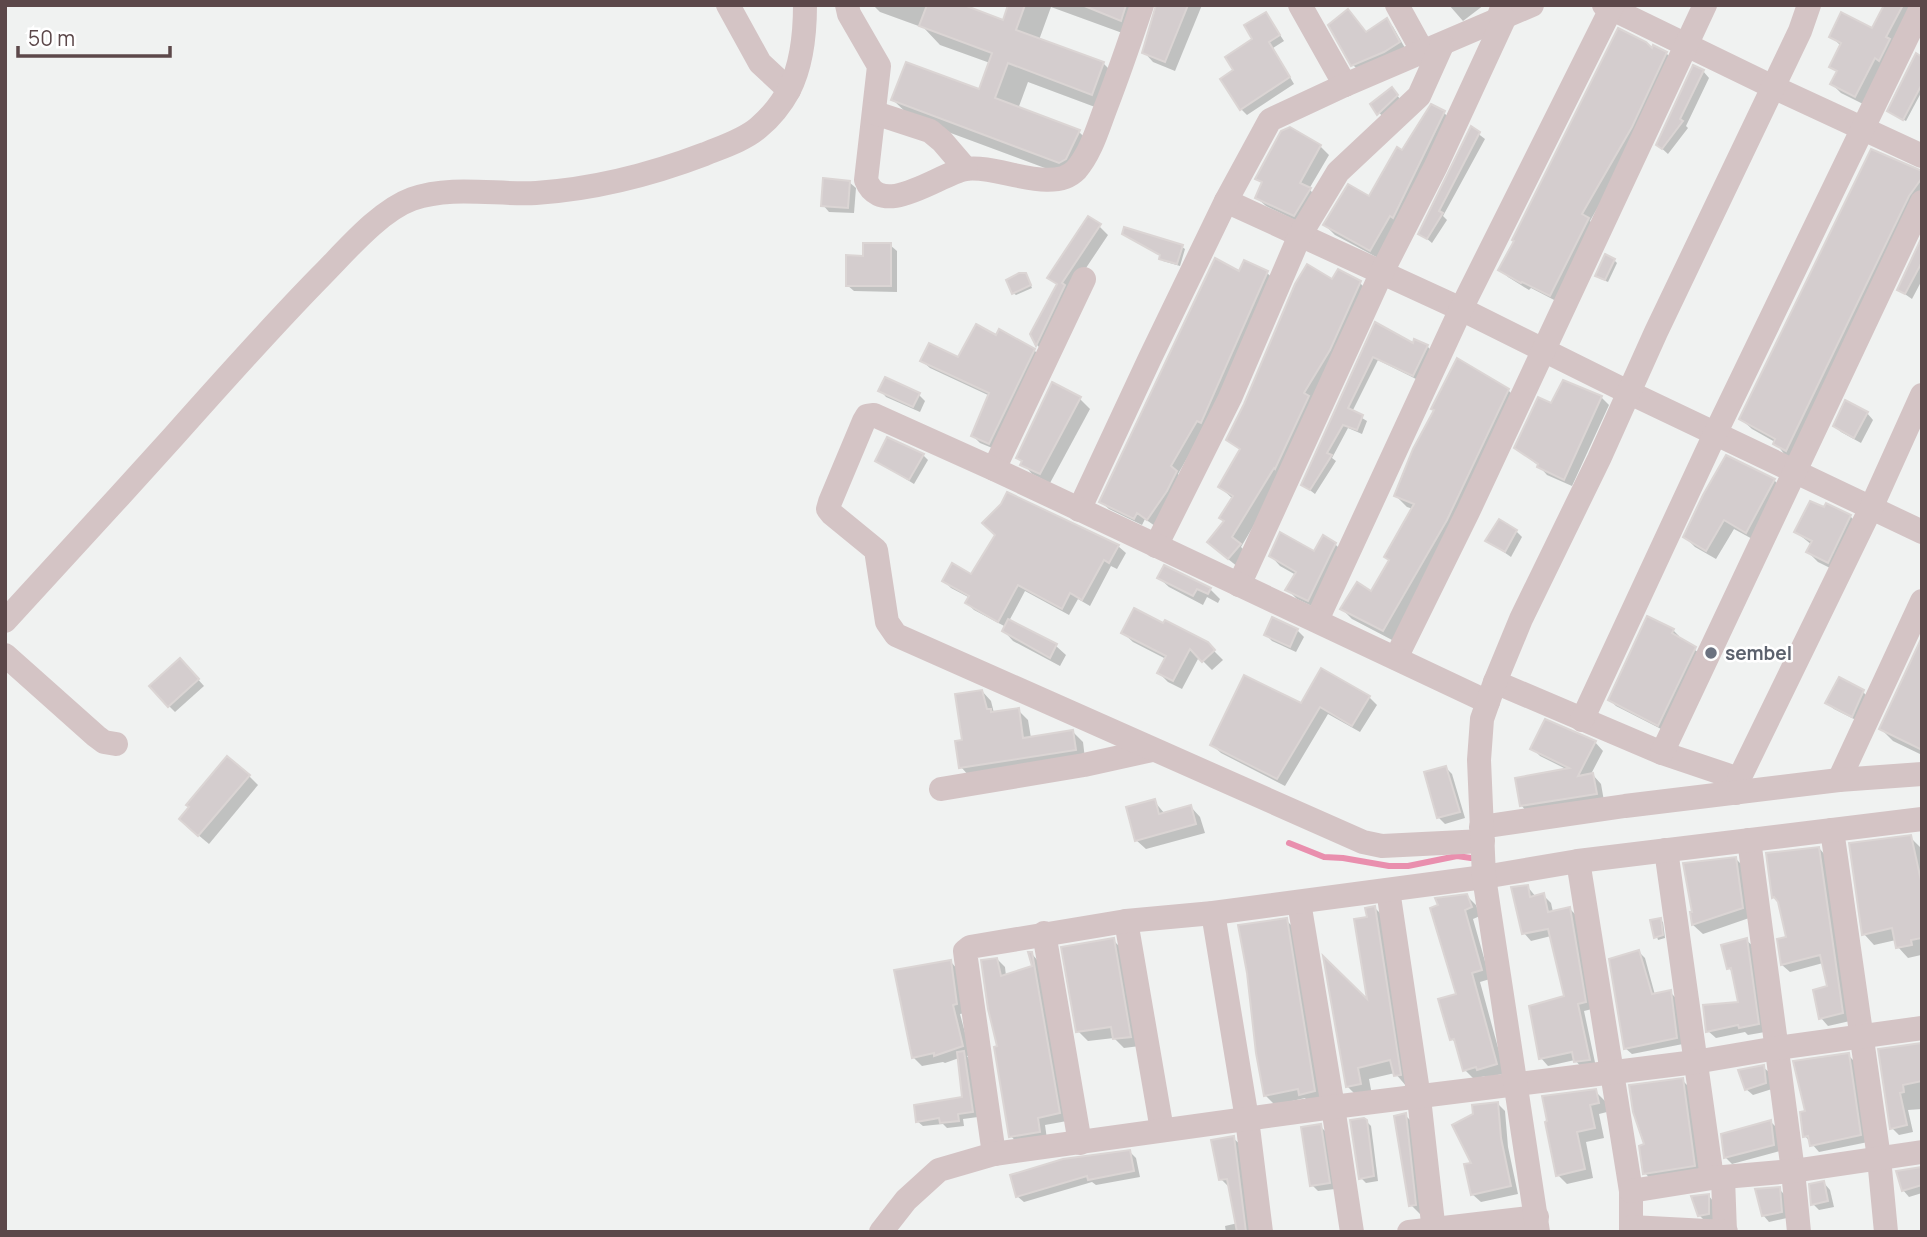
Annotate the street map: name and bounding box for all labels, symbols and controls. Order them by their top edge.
scale bar [18,14,170,58]
text: 50 m [28,24,75,52]
place label: sembel [1725,640,1792,666]
marker: sembel [1703,645,1719,661]

